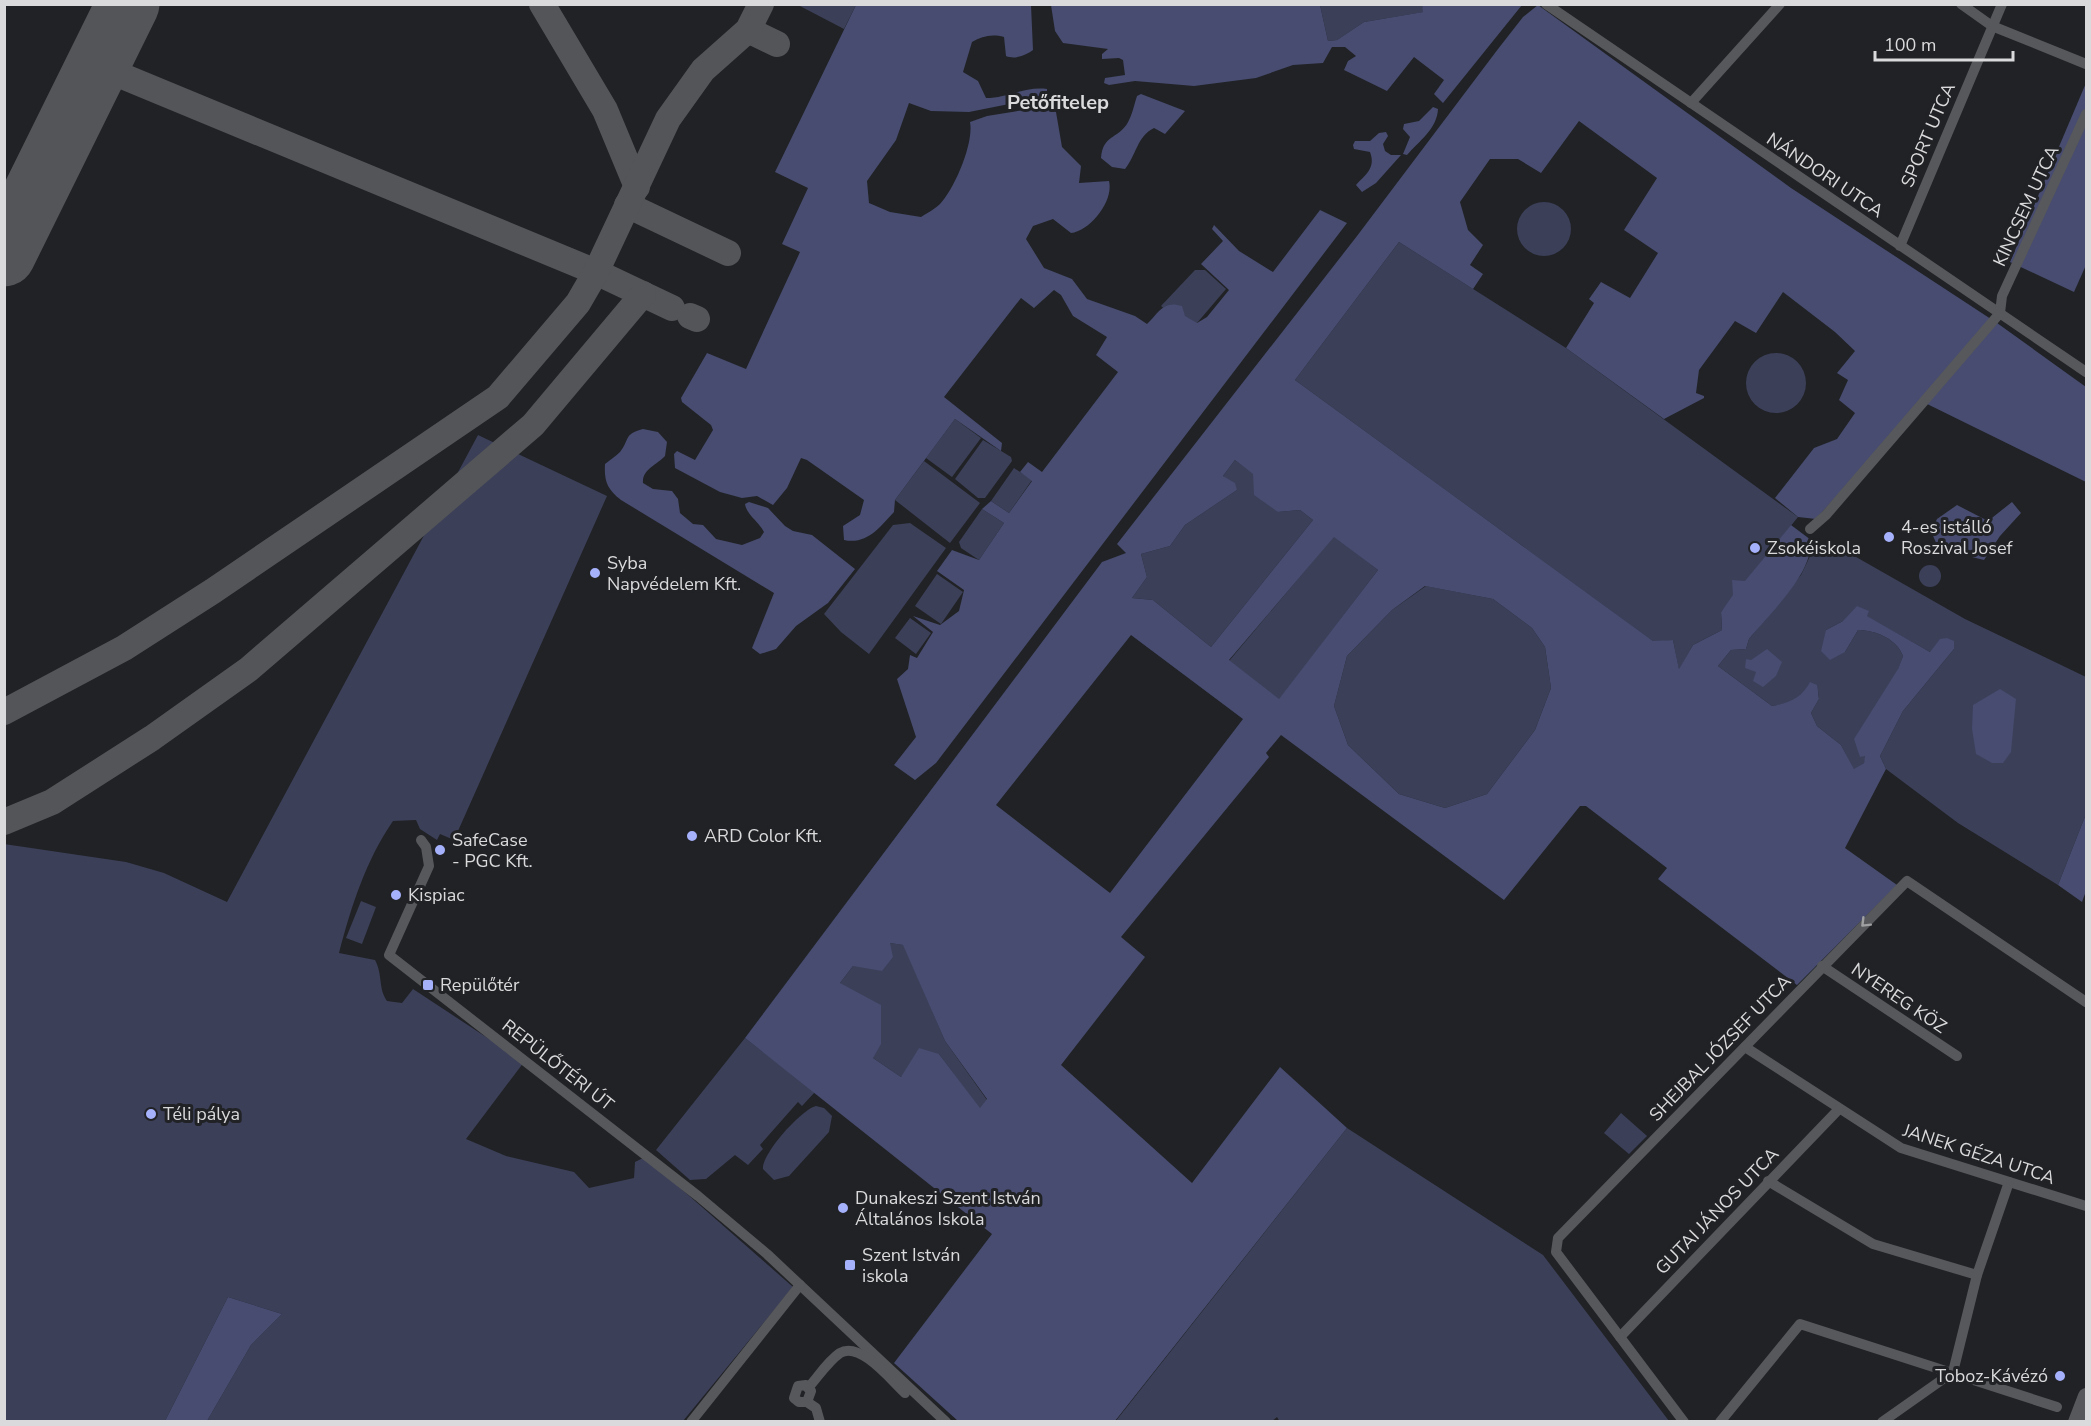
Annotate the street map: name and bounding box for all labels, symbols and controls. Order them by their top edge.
scale bar [1875,24,2013,62]
text: 100 m [1884,33,1936,57]
street label: SPORT UTCA [1895,79,1961,191]
district label: Petőfitelep [1007,89,1109,116]
street label: NÁNDORI UTCA [1762,127,1888,223]
street label: KINCSEM UTCA [1988,142,2064,270]
place label: 4-es istálló Roszival Josef [1901,515,2014,560]
marker: 4-es istálló Roszival Josef [1882,530,1896,544]
place label: Zsokéiskola [1767,536,1861,560]
marker: Zsokéiskola [1748,541,1762,555]
place label: Syba Napvédelem Kft. [607,551,741,596]
marker: Syba Napvédelem Kft. [588,566,602,580]
place label: ARD Color Kft. [704,824,822,848]
place label: SafeCase - PGC Kft. [452,828,533,873]
marker: ARD Color Kft. [685,829,699,843]
marker: SafeCase - PGC Kft. [433,843,447,857]
place label: Kispiac [408,883,465,907]
marker: Kispiac [389,888,403,902]
one-way arrow [1862,915,1873,926]
street label: NYEREG KÖZ [1847,957,1952,1039]
street label: SHEJBAL JÓZSEF UTCA [1644,970,1796,1126]
place label: Repülőtér [440,973,520,997]
marker: Repülőtér [421,978,435,992]
street label: REPÜLŐTÉRI ÚT [497,1014,619,1116]
place label: Téli pálya [163,1102,240,1126]
marker: Téli pálya [144,1107,158,1121]
street label: JANEK GÉZA UTCA [1899,1118,2058,1190]
street label: GUTAI JÁNOS UTCA [1650,1142,1784,1280]
place label: Dunakeszi Szent István Általános Iskola [855,1186,1041,1231]
marker: Dunakeszi Szent István Általános Iskola [836,1201,850,1215]
place label: Szent István iskola [862,1243,960,1288]
marker: Szent István iskola [843,1258,857,1272]
place label: Toboz-Kávézó [1935,1364,2048,1388]
marker: Toboz-Kávézó [2053,1369,2067,1383]

